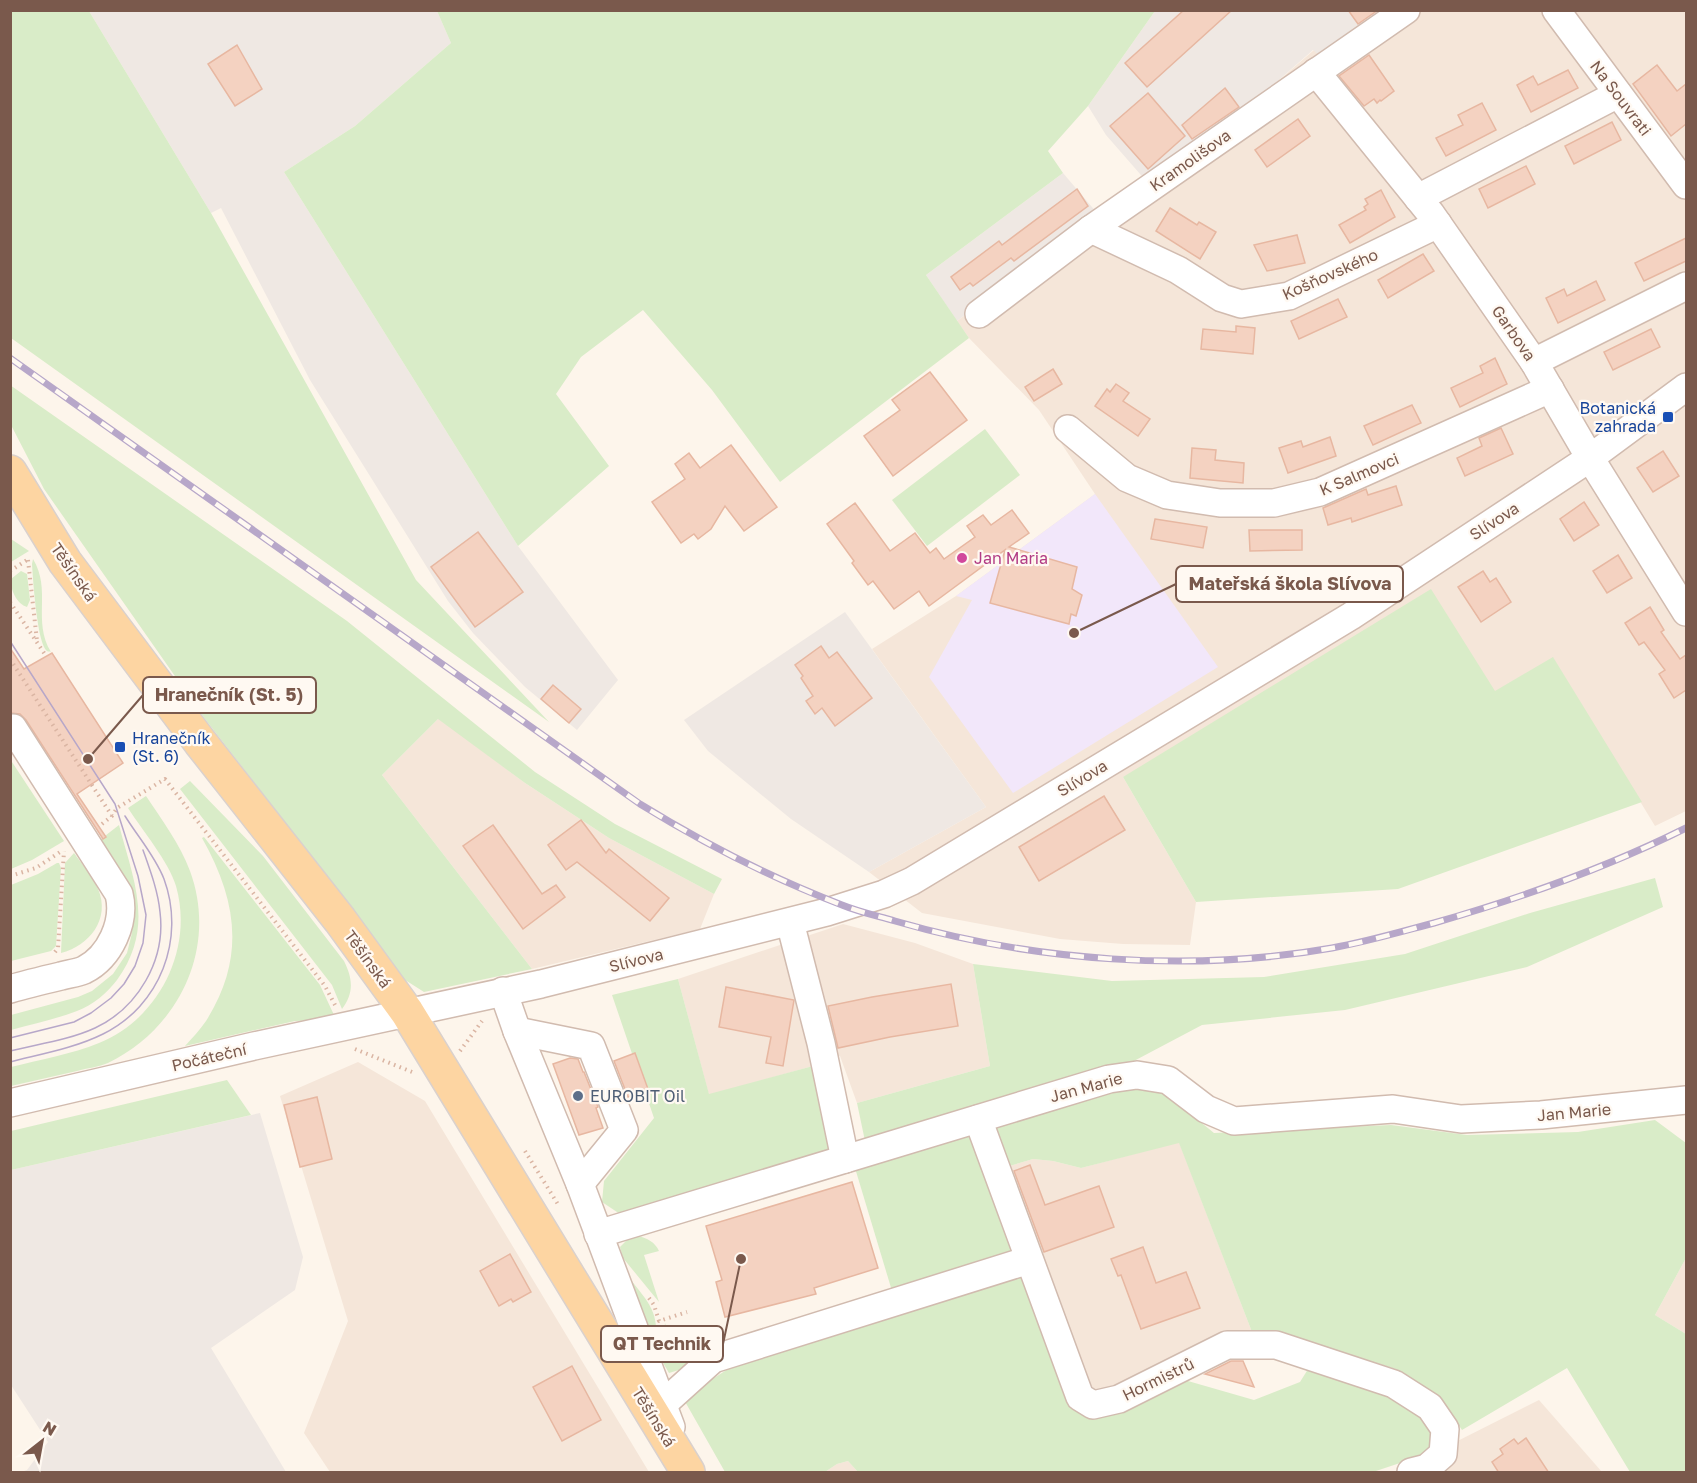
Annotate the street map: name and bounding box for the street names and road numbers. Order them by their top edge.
street label: Na Souvrati [1586,56,1656,140]
street label: Kramolišova [1146,125,1234,195]
street label: Košňovského [1279,244,1381,304]
street label: Garbova [1488,301,1540,365]
street label: K Salmovci [1316,448,1402,500]
street label: Slívova [1465,498,1523,544]
street label: Těšínská [47,539,101,605]
street label: Slívova [1053,755,1111,801]
street label: Těšínská [340,926,396,992]
street label: Slívova [607,944,665,976]
street label: Počáteční [170,1038,250,1075]
street label: Jan Marie [1047,1068,1125,1106]
street label: Jan Marie [1536,1099,1612,1125]
street label: Hormistrů [1119,1353,1197,1405]
street label: Těšínská [628,1383,680,1451]

